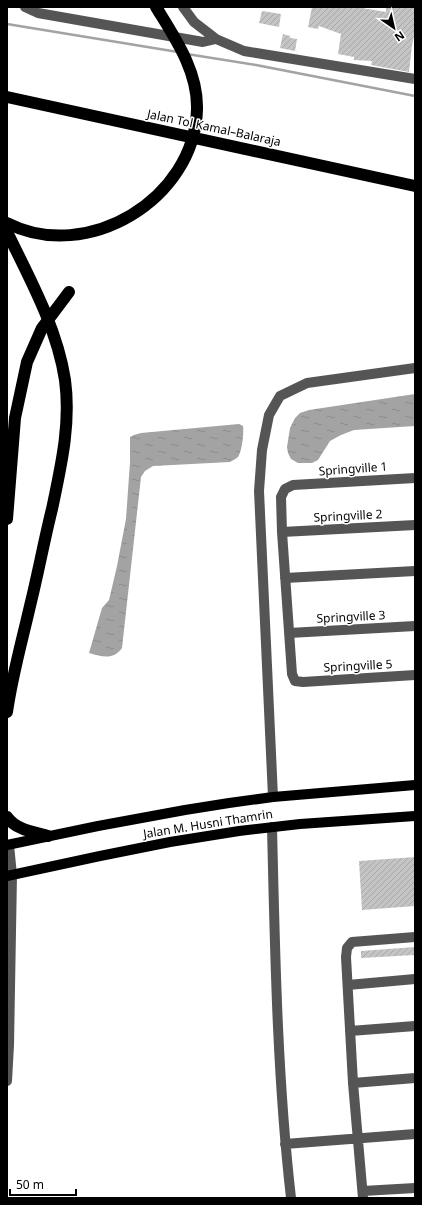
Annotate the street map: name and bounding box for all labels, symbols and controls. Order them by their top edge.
north arrow [374,8,414,48]
text: N [392,28,408,45]
street label: Jalan Tol Kamal–Balaraja [145,105,283,150]
street label: Springville 1 [318,458,388,479]
street label: Springville 2 [313,505,383,526]
street label: Springville 3 [316,606,386,627]
street label: Springville 5 [323,655,393,676]
street label: Jalan M. Husni Thamrin [141,805,274,842]
scale bar [10,1171,76,1197]
text: 50 m [16,1176,44,1193]

